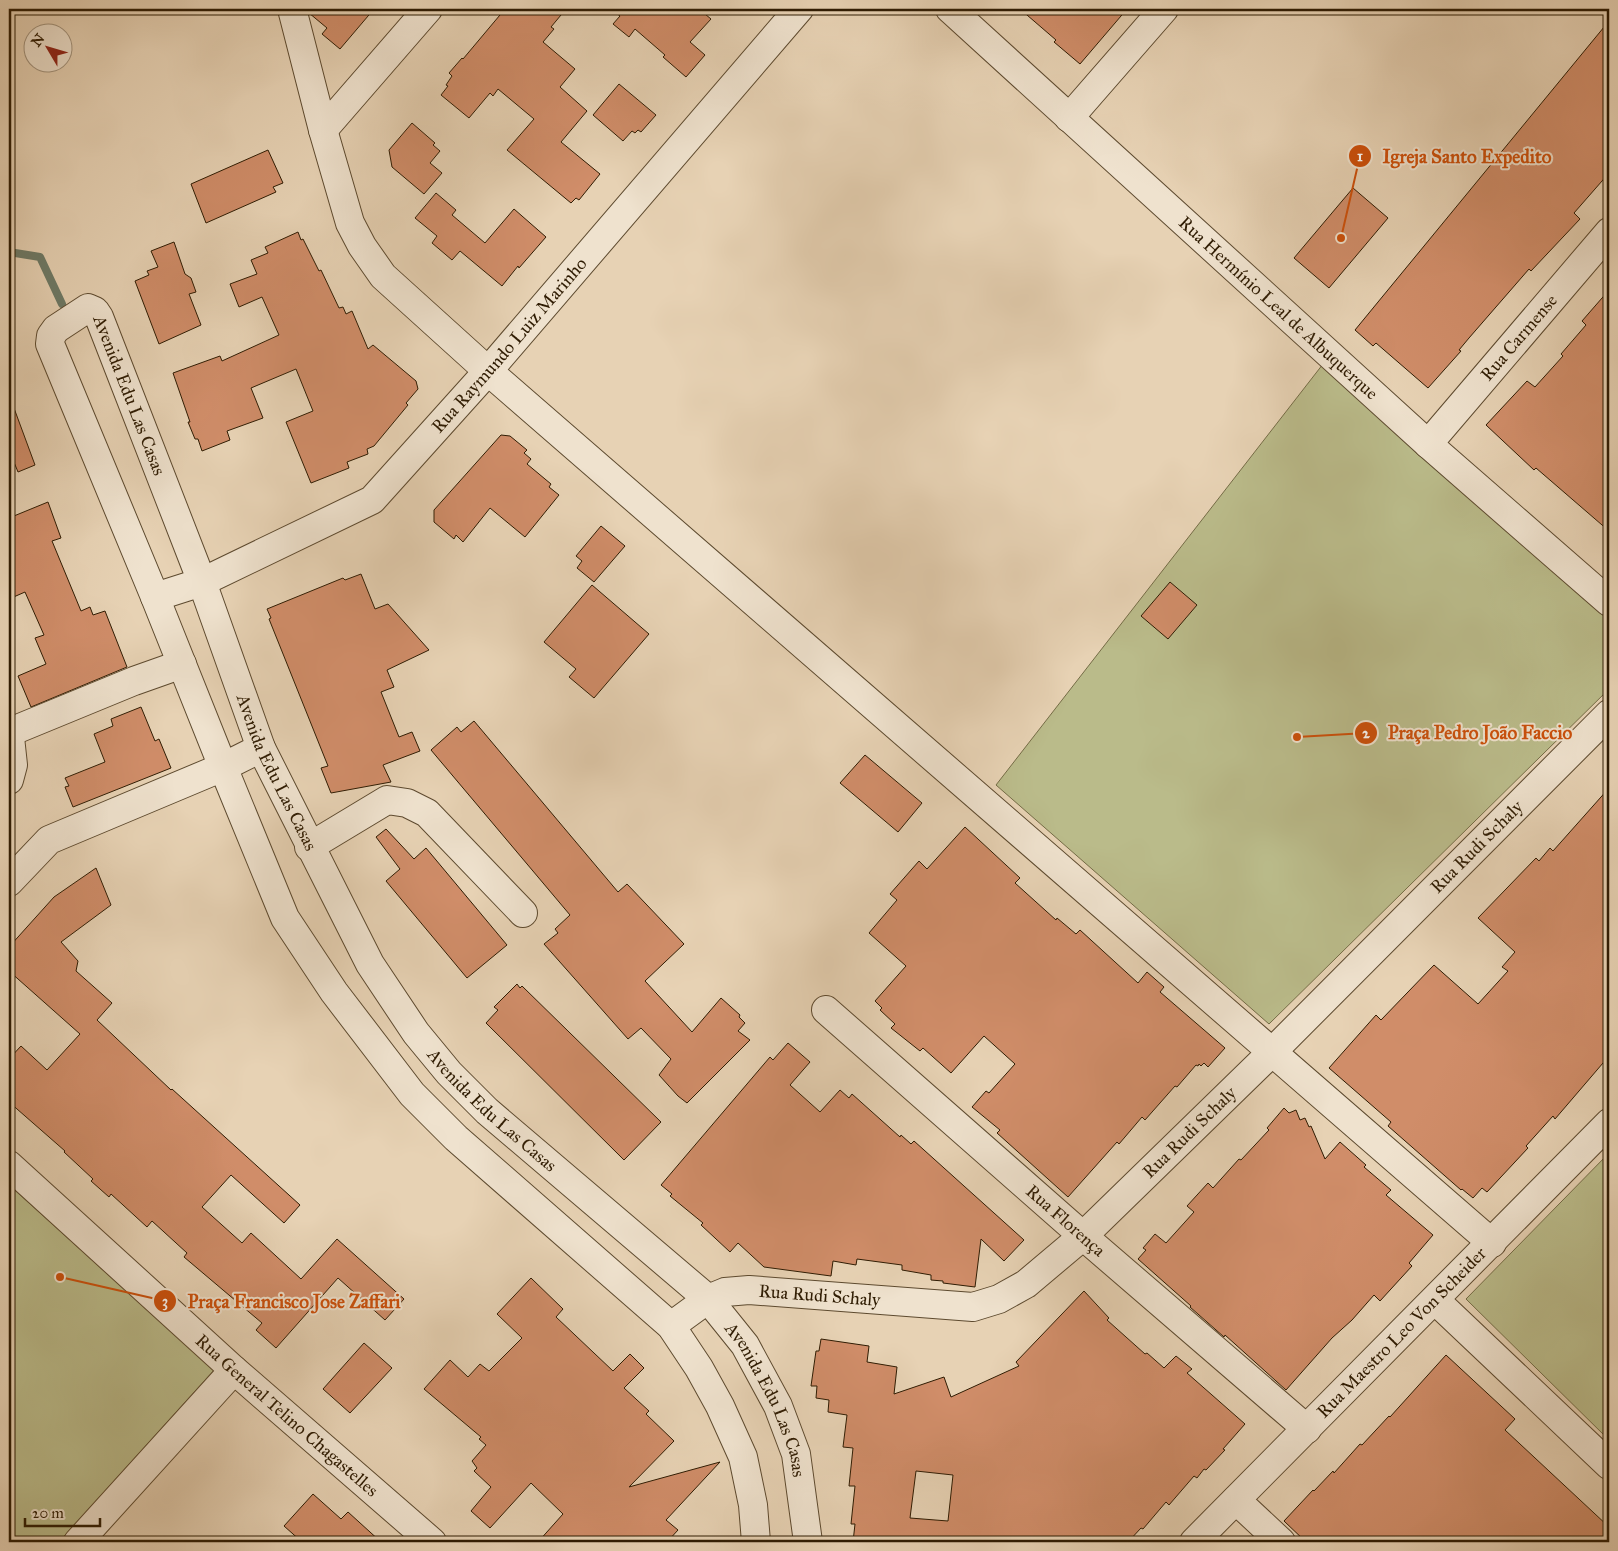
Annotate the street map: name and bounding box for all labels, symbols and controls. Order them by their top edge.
north arrow [22,22,72,72]
text: N [28,30,49,50]
callout: Igreja Santo Expedito [1348,139,1561,173]
text: Igreja Santo Expedito [1383,145,1552,169]
text: 1 [1357,147,1363,165]
street label: Rua Hermínio Leal de Albuquerque [1174,212,1383,404]
street label: Rua Raymundo Luiz Marinho [427,253,592,437]
street label: Rua Carmense [1476,290,1562,385]
street label: Avenida Edu Las Casas [88,311,170,479]
street label: Avenida Edu Las Casas [231,690,322,854]
callout: Praça Pedro João Faccio [1353,716,1583,750]
text: Praça Pedro João Faccio [1388,721,1573,745]
text: 2 [1362,724,1370,742]
street label: Rua Rudi Schaly [1426,795,1528,898]
street label: Avenida Edu Las Casas [422,1043,561,1176]
street label: Rua Rudi Schaly [1138,1082,1241,1183]
street label: Rua Florença [1021,1180,1110,1262]
street label: Rua Maestro Leo Von Scheider [1312,1242,1491,1422]
street label: Rua Rudi Schaly [758,1280,882,1311]
callout: Praça Francisco Jose Zaffari [153,1284,411,1318]
text: Praça Francisco Jose Zaffari [188,1290,401,1314]
text: 3 [162,1292,168,1311]
street label: Avenida Edu Las Casas [719,1317,810,1479]
street label: Rua General Telino Chagastelles [191,1329,383,1501]
scale bar [25,1496,100,1528]
text: 20 m [32,1504,64,1522]

